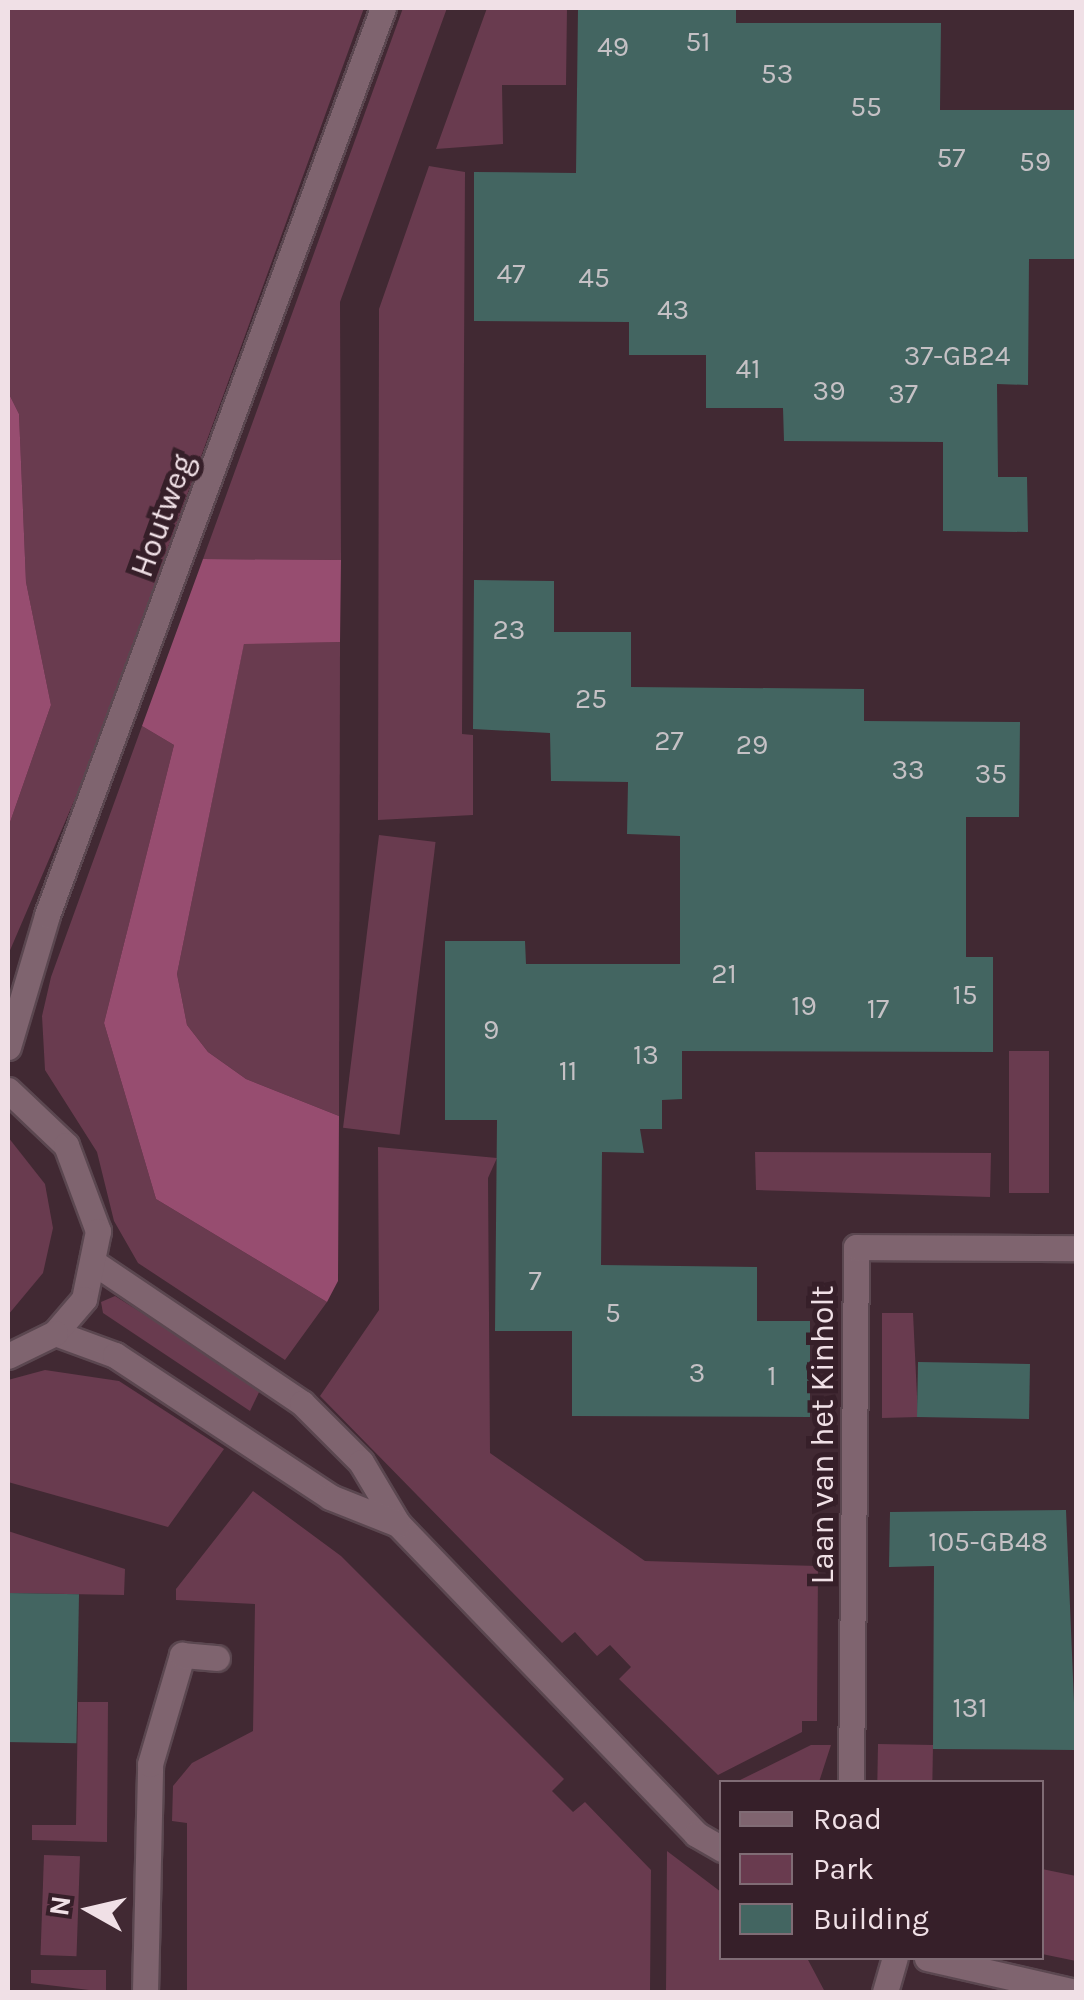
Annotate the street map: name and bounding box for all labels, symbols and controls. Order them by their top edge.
house number: 51 [685,25,711,59]
house number: 49 [597,30,629,64]
house number: 53 [761,57,793,91]
house number: 55 [850,90,882,124]
house number: 57 [937,141,965,175]
house number: 59 [1019,145,1051,179]
house number: 47 [497,257,525,291]
house number: 45 [578,261,610,295]
house number: 43 [657,293,689,327]
house number: 37-GB24 [904,339,1010,373]
house number: 41 [736,352,760,386]
house number: 39 [813,374,845,408]
house number: 37 [888,377,918,411]
street label: Houtweg [123,449,203,583]
house number: 23 [493,613,525,647]
house number: 25 [575,682,607,716]
house number: 27 [654,724,684,758]
house number: 29 [736,728,768,762]
house number: 33 [891,753,925,787]
house number: 35 [975,757,1007,791]
house number: 21 [711,957,737,991]
house number: 15 [952,978,978,1012]
house number: 19 [791,989,817,1023]
house number: 17 [867,992,889,1026]
house number: 9 [483,1013,499,1047]
house number: 13 [633,1038,659,1072]
house number: 11 [559,1054,577,1088]
house number: 7 [528,1264,542,1298]
street label: Laan van het Kinholt [804,1285,842,1585]
house number: 5 [605,1296,621,1330]
house number: 3 [689,1356,705,1390]
house number: 1 [767,1359,777,1393]
house number: 105-GB48 [928,1525,1048,1559]
house number: 131 [952,1691,988,1725]
legend [719,1780,1044,1960]
text: Road [813,1801,882,1837]
text: Park [813,1851,874,1887]
north arrow [40,1860,140,1960]
text: N [42,1894,78,1918]
text: Building [813,1901,929,1937]

